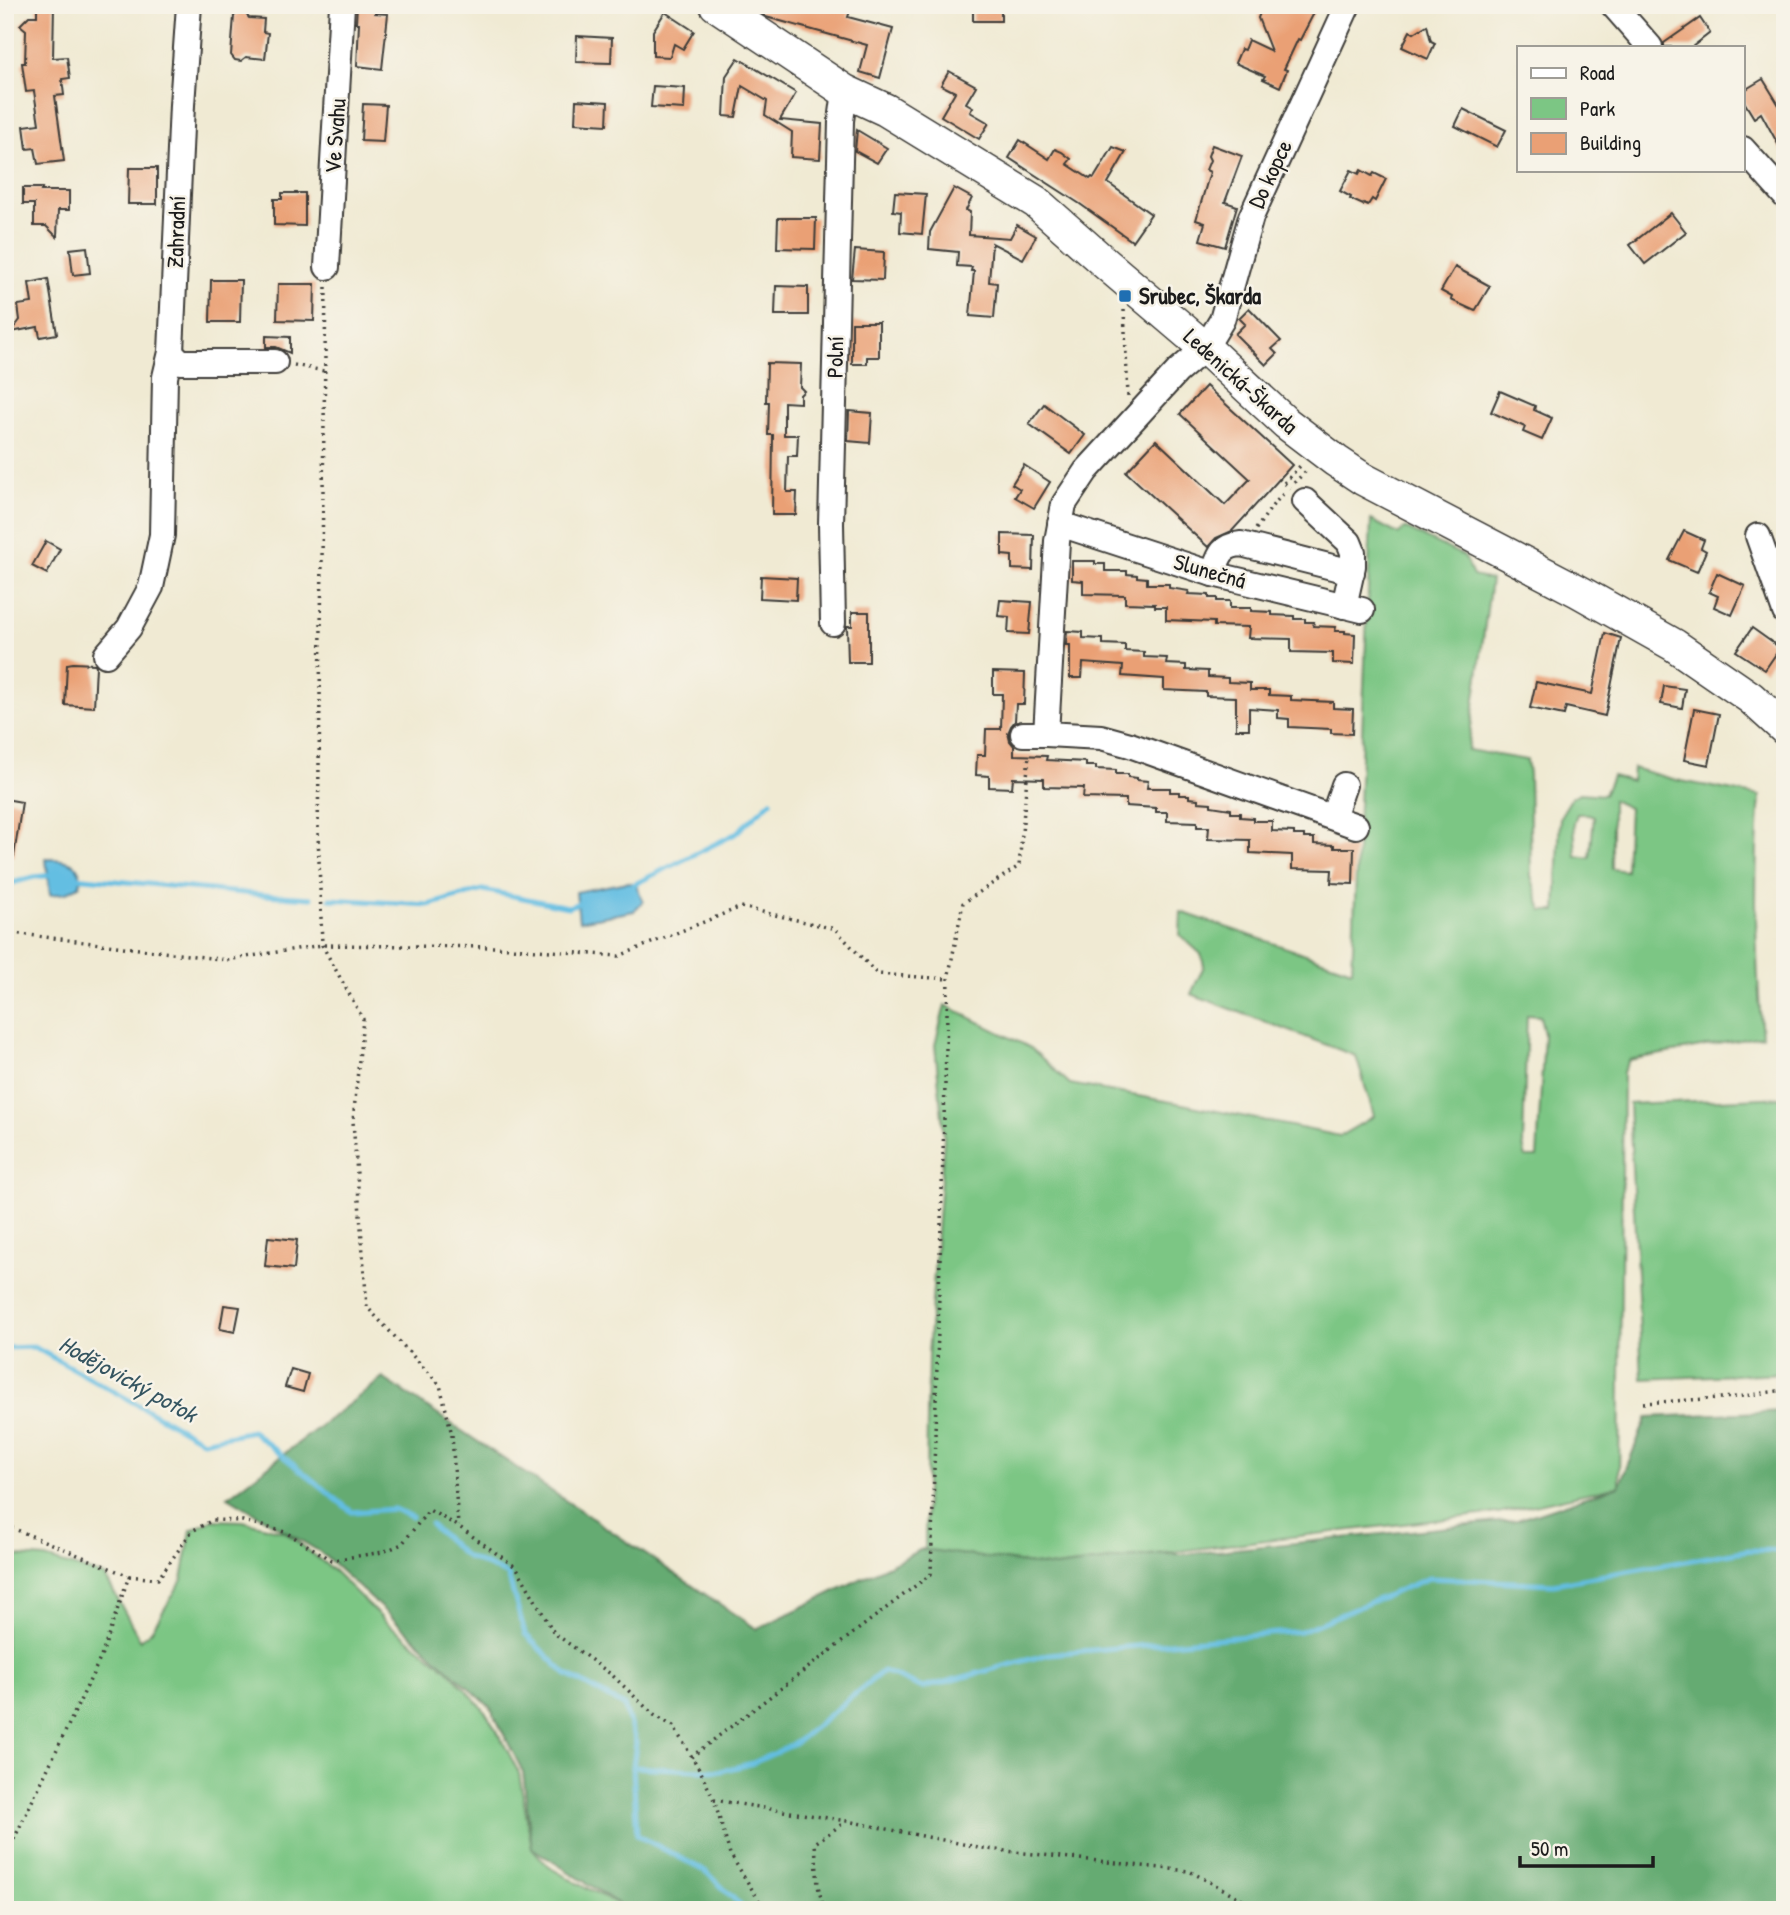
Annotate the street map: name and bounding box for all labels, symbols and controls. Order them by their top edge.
legend [1517,46,1744,172]
text: Road [1580,58,1614,87]
text: Park [1580,94,1615,123]
street label: Ve Svahu [316,97,353,174]
text: Building [1580,128,1641,157]
street label: Do kopce [1240,135,1299,213]
street label: Zahradní [159,195,192,269]
place label: Srubec, Škarda [1139,280,1261,311]
marker: Srubec, Škarda [1117,288,1133,304]
street label: Ledenická-Škarda [1177,321,1305,440]
street label: Polní [819,336,850,378]
street label: Slunečná [1170,545,1250,596]
water label: Hodějovický potok [53,1327,205,1431]
scale bar [1520,1824,1654,1868]
text: 50 m [1531,1834,1568,1863]

